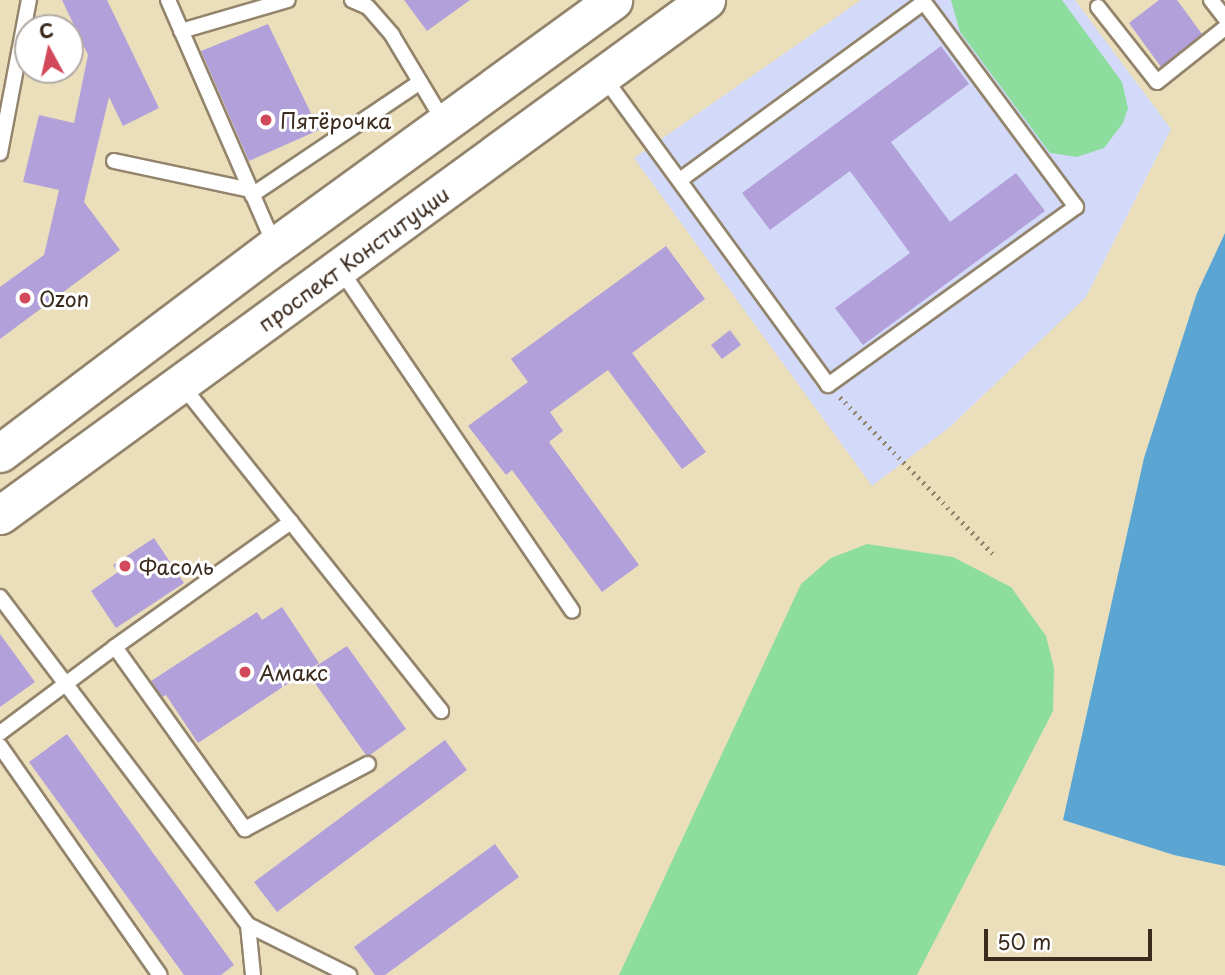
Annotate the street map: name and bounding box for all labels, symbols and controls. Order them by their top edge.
north arrow [14,14,84,84]
text: С [37,15,55,45]
place label: Пятёрочка [280,107,391,133]
marker: Пятёрочка [258,112,274,128]
street label: проспект Конституции [252,180,454,336]
place label: Ozon [39,285,89,311]
marker: Ozon [17,290,33,306]
place label: Фасоль [139,553,214,579]
marker: Фасоль [117,558,133,574]
place label: Амакс [259,659,328,685]
marker: Амакс [237,664,253,680]
scale bar [987,916,1155,960]
text: 50 m [997,925,1051,957]

